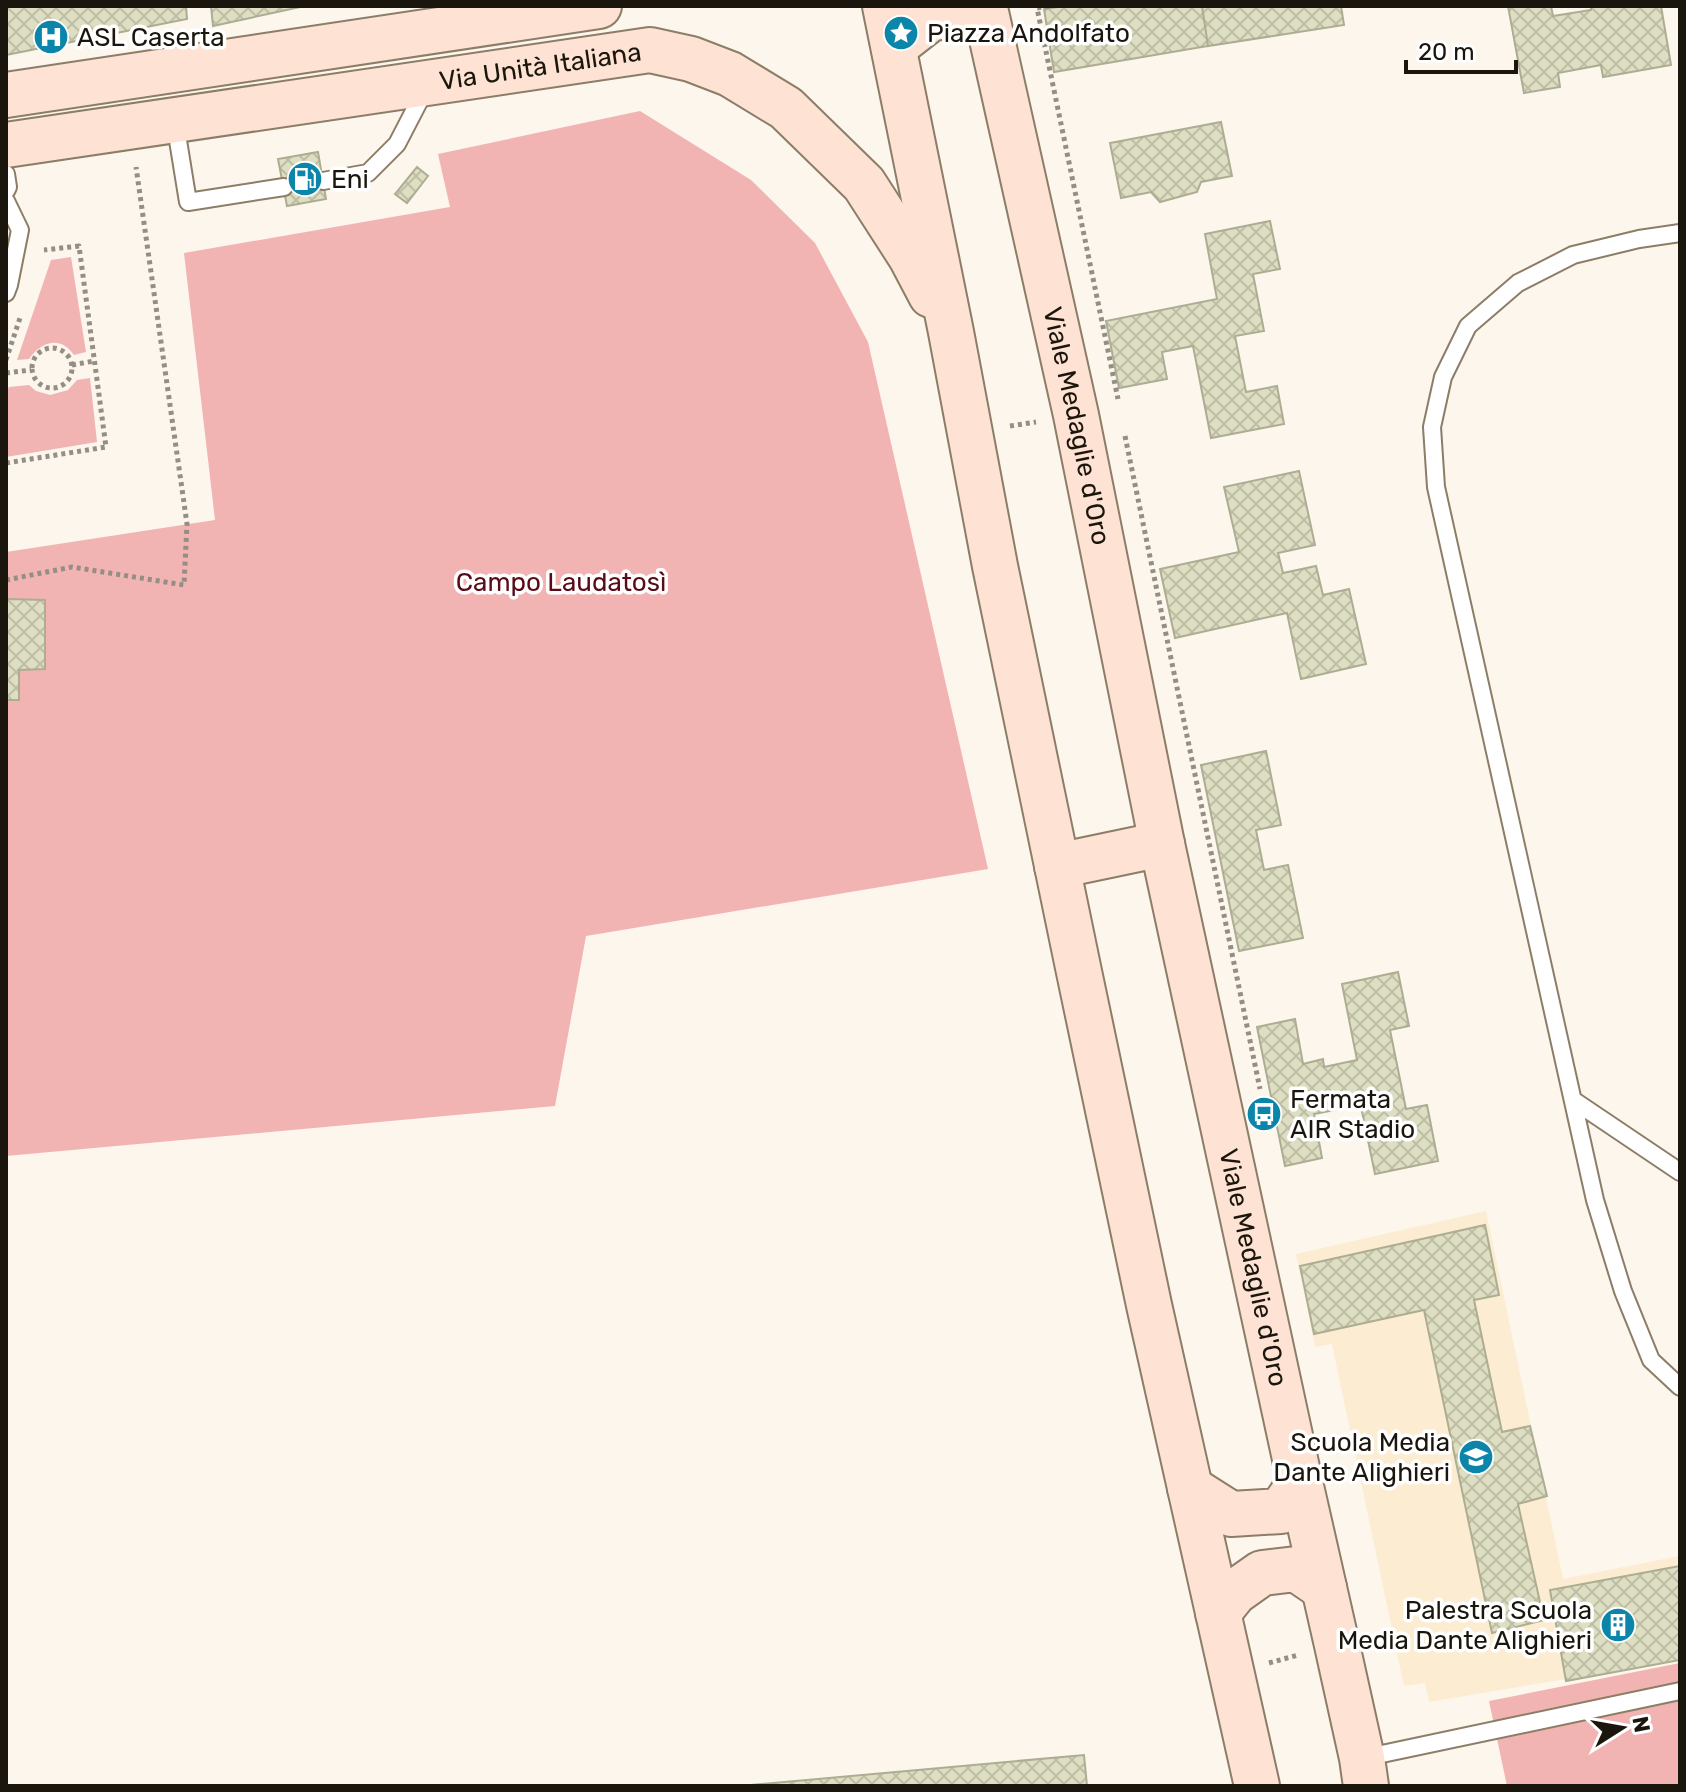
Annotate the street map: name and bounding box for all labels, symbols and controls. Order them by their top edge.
place icon: Piazza Andolfato [882,14,920,52]
hospital icon: ASL Caserta [32,18,70,56]
place label: Piazza Andolfato [927,18,1130,49]
place label: ASL Caserta [77,22,225,53]
scale bar [1406,24,1516,74]
street label: Via Unità Italiana [437,36,643,96]
text: 20 m [1418,38,1475,66]
fuel station icon: Eni [286,160,324,198]
place label: Eni [331,164,369,195]
street label: Viale Medaglie d'Oro [1037,304,1117,548]
park label: Campo Laudatosì [456,567,666,598]
place label: Fermata AIR Stadio [1290,1084,1415,1145]
bus stop icon: Fermata AIR Stadio [1245,1095,1283,1133]
street label: Viale Medaglie d'Oro [1213,1146,1294,1389]
place label: Scuola Media Dante Alighieri [1273,1427,1450,1488]
school or university icon: Scuola Media Dante Alighieri [1457,1438,1495,1476]
place label: Palestra Scuola Media Dante Alighieri [1338,1595,1592,1656]
building icon: Palestra Scuola Media Dante Alighieri [1599,1606,1637,1644]
north arrow [1582,1688,1662,1768]
text: N [1626,1714,1656,1735]

